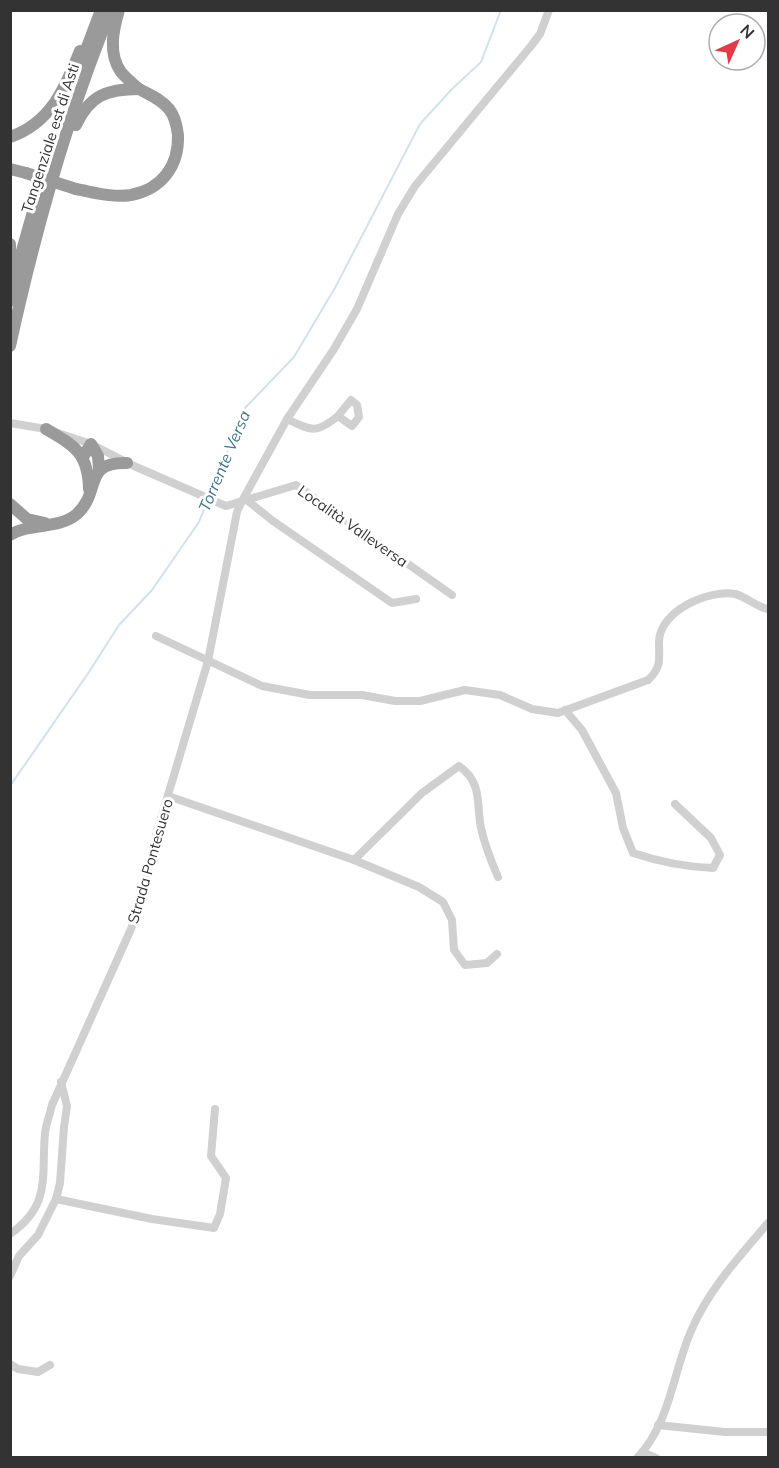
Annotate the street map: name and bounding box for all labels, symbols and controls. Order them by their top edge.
north arrow [707,12,767,72]
text: N [736,20,759,43]
street label: Tangenziale est di Asti [17,61,83,215]
water label: Torrente Versa [194,407,254,515]
street label: Località Valleversa [294,481,412,571]
street label: Strada Pontesuero [123,796,177,926]

